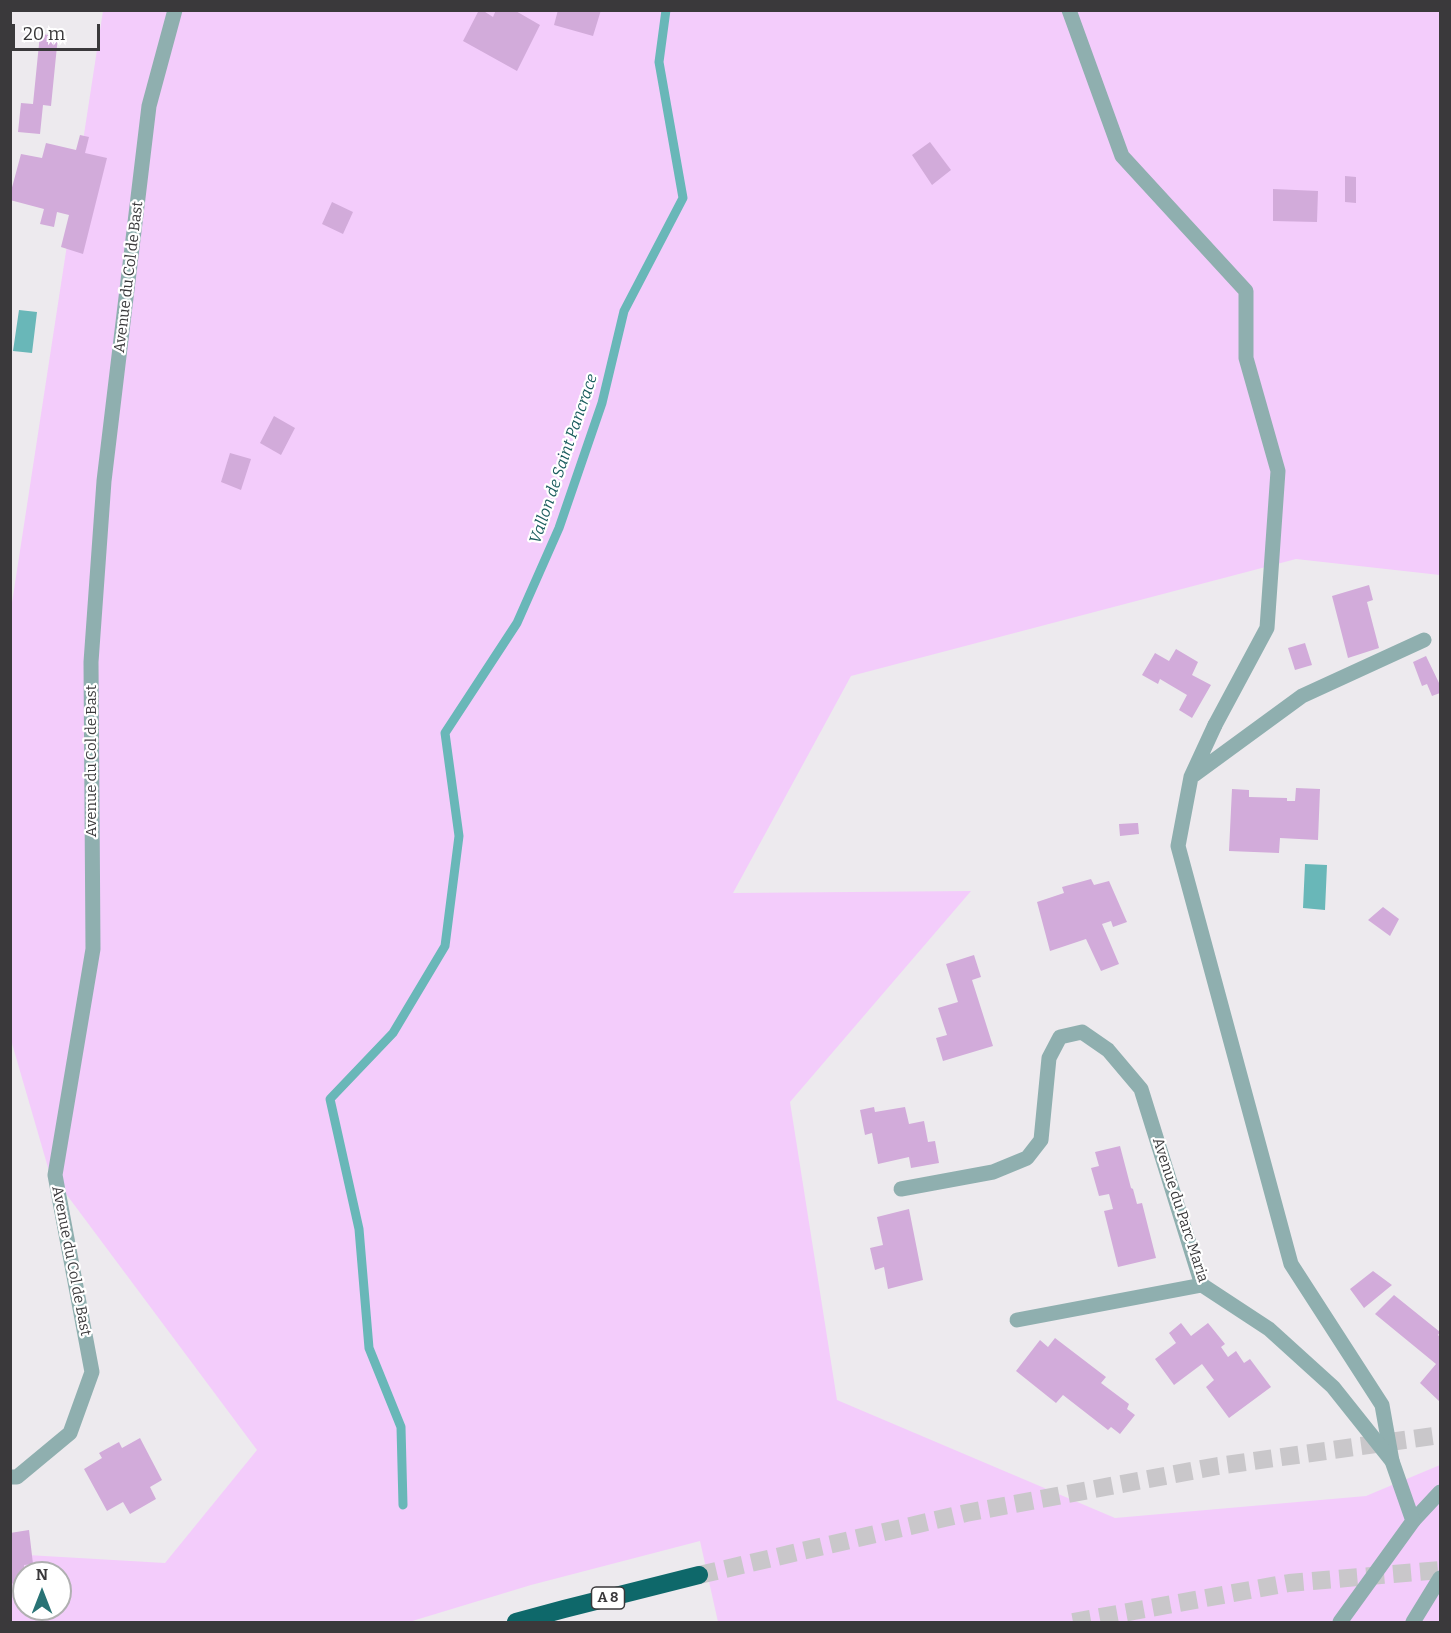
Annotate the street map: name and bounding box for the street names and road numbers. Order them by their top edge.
street label: Avenue du Col de Bast [111,200,147,354]
street label: Avenue du Col de Bast [83,685,101,837]
street label: Avenue du Parc Maria [1148,1135,1212,1285]
street label: Avenue du Col de Bast [48,1184,94,1338]
road number: A 8 [592,1587,624,1609]

